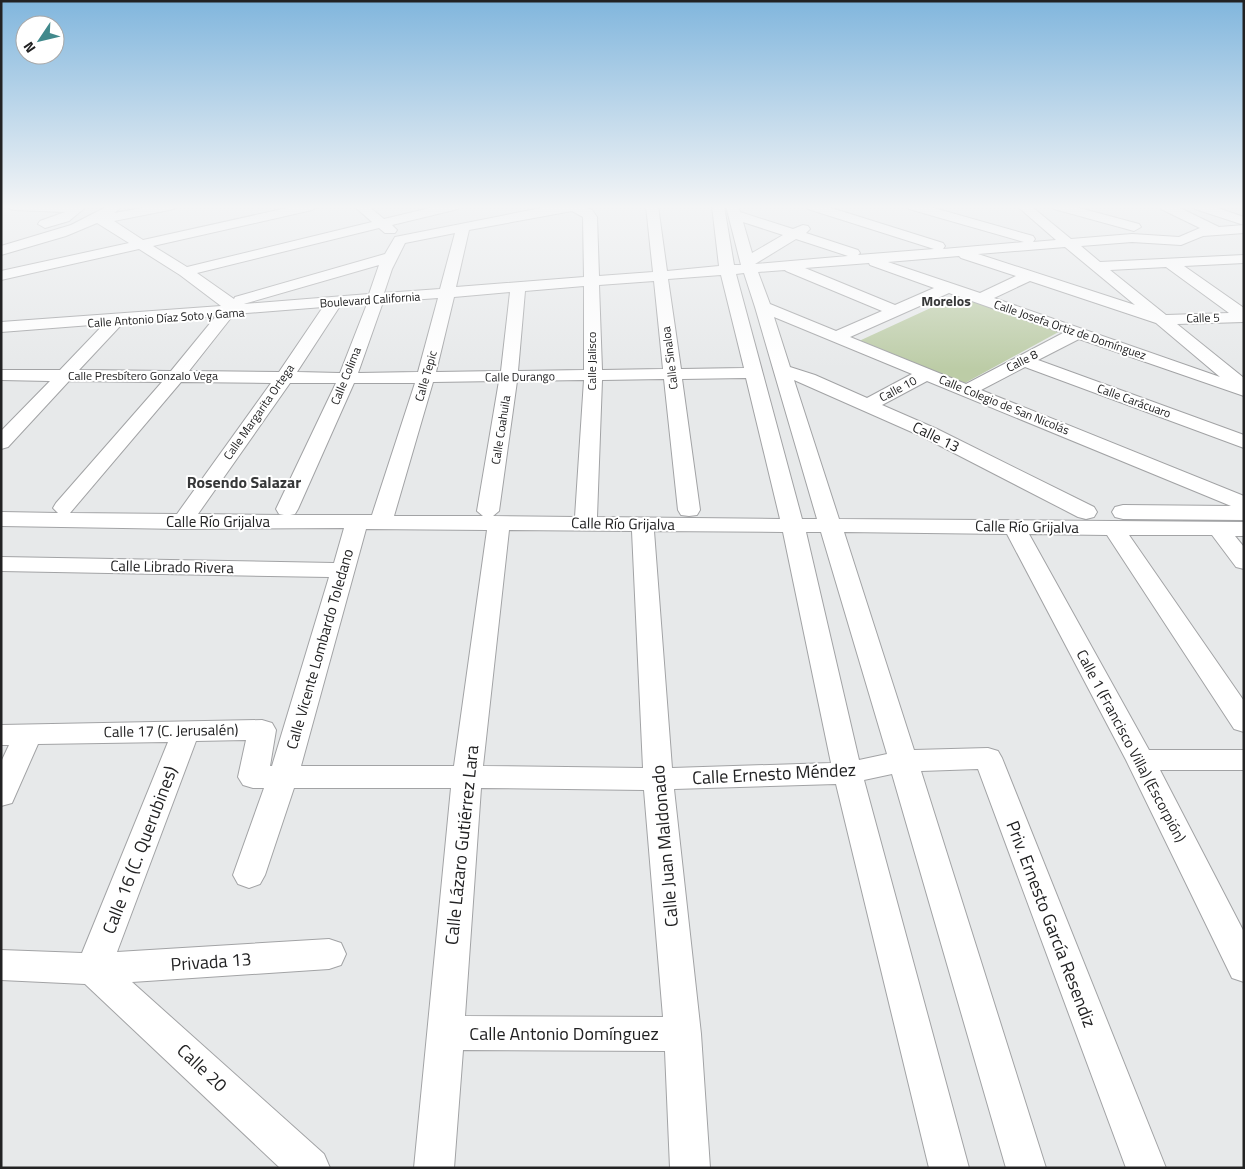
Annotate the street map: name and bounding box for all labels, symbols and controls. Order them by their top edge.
north arrow [15,15,65,65]
text: N [18,38,40,58]
street label: Boulevard California [319,287,421,312]
district label: Morelos [921,290,971,311]
street label: Calle Josefa Ortiz de Domínguez [991,294,1149,365]
street label: Calle Antonio Díaz Soto y Gama [87,303,245,332]
street label: Calle 5 [1186,307,1220,328]
street label: Calle Sinaloa [656,325,683,391]
street label: Calle Jalisco [582,332,601,390]
street label: Calle Colima [325,344,366,408]
street label: Calle 8 [1003,344,1041,377]
street label: Calle Tepic [409,348,442,404]
street label: Calle Margarita Ortega [218,360,299,464]
street label: Calle Presbítero Gonzalo Vega [68,366,218,385]
street label: Calle Durango [485,366,555,387]
street label: Calle Colegio de San Nicolás [936,370,1073,440]
street label: Calle 10 [876,371,920,406]
street label: Calle Carácuaro [1095,378,1174,423]
street label: Calle Coahuila [486,394,515,466]
street label: Calle 13 [909,415,964,458]
district label: Rosendo Salazar [187,470,301,494]
street label: Calle Río Grijalva [166,510,270,533]
street label: Calle Río Grijalva [571,511,676,536]
street label: Calle Río Grijalva [975,514,1080,539]
street label: Calle Vicente Lombardo Toledano [280,546,359,752]
street label: Calle Librado Rivera [110,554,234,579]
street label: Calle 1 (Francisco Villa) (Escorpión) [1071,645,1192,846]
street label: Calle 17 (C. Jerusalén) [104,718,238,743]
street label: Calle Lázaro Gutiérrez Lara [438,744,485,946]
street label: Calle Ernesto Méndez [691,756,856,791]
street label: Calle 16 (C. Querubines) [95,762,184,938]
street label: Calle Juan Maldonado [644,764,685,928]
street label: Priv. Ernesto García Resendiz [1000,817,1103,1031]
street label: Privada 13 [170,945,252,978]
street label: Calle Antonio Domínguez [469,1020,659,1047]
street label: Calle 20 [171,1037,234,1098]

